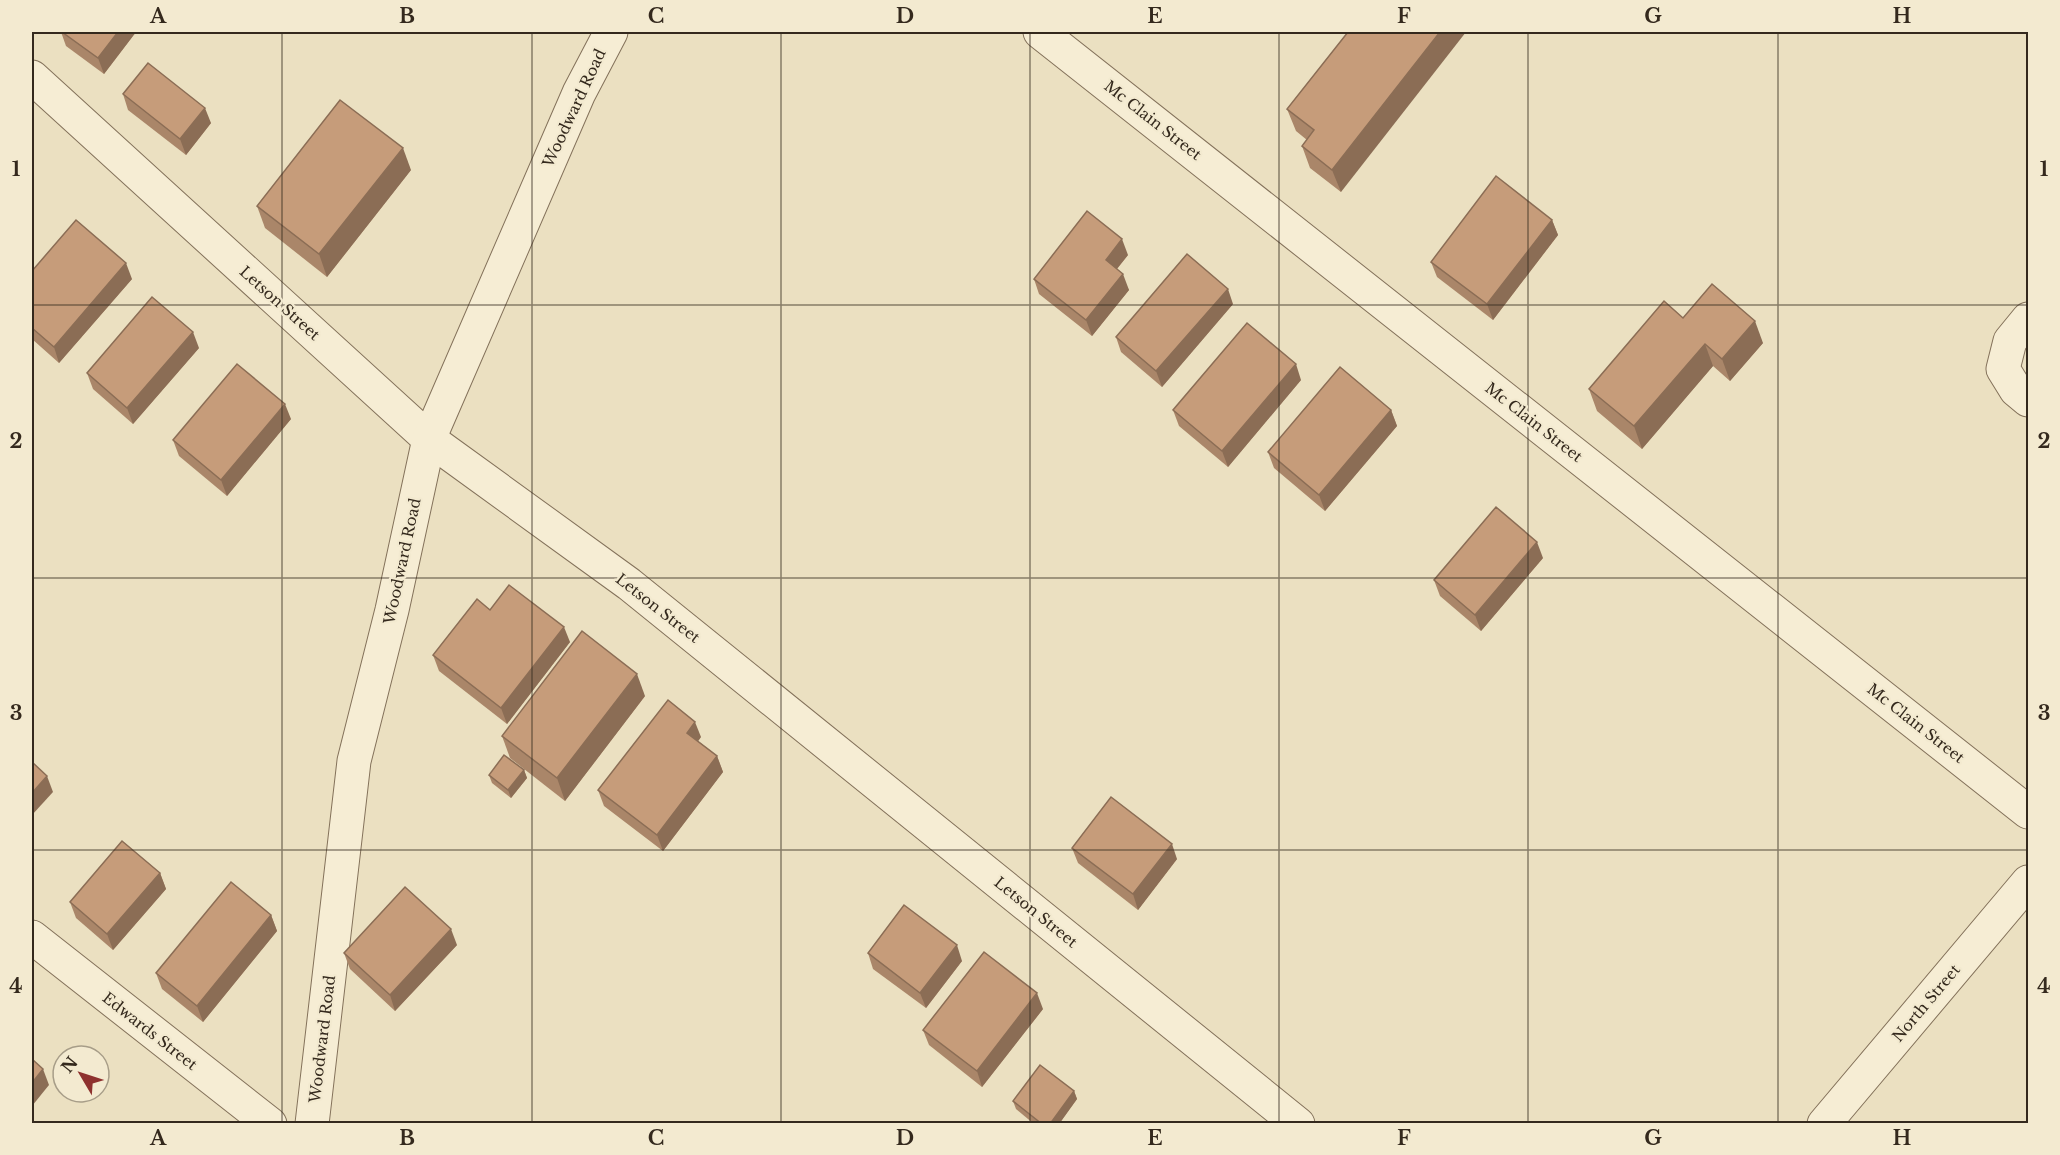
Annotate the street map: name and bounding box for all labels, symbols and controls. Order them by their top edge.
text: A [149,4,167,28]
text: B [399,4,415,28]
text: C [648,4,664,28]
text: D [896,4,914,28]
text: E [1147,4,1163,28]
text: F [1397,4,1411,28]
text: G [1644,4,1662,28]
text: H [1893,4,1912,28]
street label: Woodward Road [538,46,610,171]
street label: Mc Clain Street [1100,76,1206,164]
text: 1 [12,157,21,181]
text: 1 [2040,157,2049,181]
street label: Letson Street [236,262,324,344]
street label: Mc Clain Street [1481,378,1587,466]
text: 2 [9,429,23,453]
text: 2 [2037,429,2051,453]
street label: Woodward Road [379,496,425,627]
street label: Letson Street [612,569,704,647]
street label: Mc Clain Street [1863,679,1969,767]
text: 3 [10,701,22,725]
text: 3 [2038,701,2050,725]
street label: Letson Street [991,873,1082,952]
street label: North Street [1888,960,1964,1046]
text: 4 [9,974,23,998]
street label: Woodward Road [305,974,339,1105]
text: 4 [2037,974,2051,998]
street label: Edwards Street [99,988,202,1074]
north arrow [51,1044,111,1104]
text: N [57,1052,82,1077]
text: A [149,1126,167,1150]
text: B [399,1126,415,1150]
text: C [648,1126,664,1150]
text: D [896,1126,914,1150]
text: E [1147,1126,1163,1150]
text: F [1397,1126,1411,1150]
text: G [1644,1126,1662,1150]
text: H [1893,1126,1912,1150]

